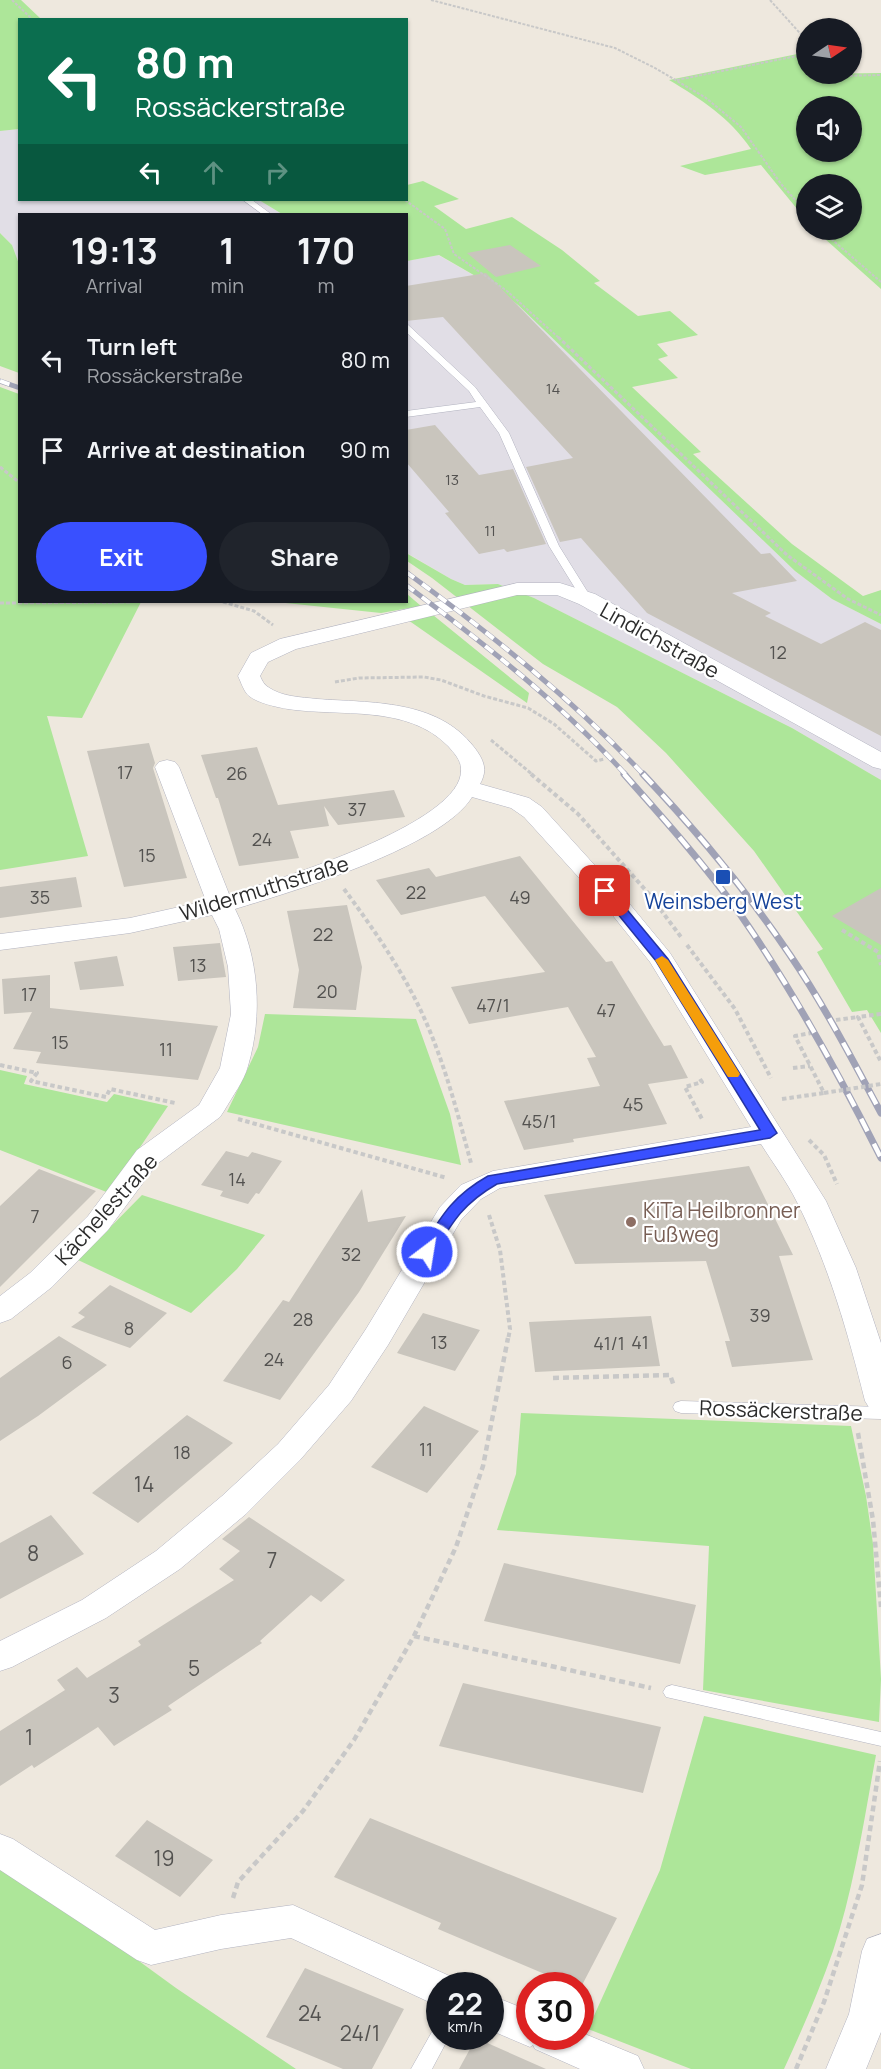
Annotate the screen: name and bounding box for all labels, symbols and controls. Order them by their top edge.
north arrow [796,18,862,84]
map controls [796,18,862,240]
text: 80 m [135,33,235,91]
icon: left [36,42,114,120]
text: Rossäckerstraße [135,88,345,125]
button: sound [796,96,862,162]
icon: left [134,156,167,189]
icon: ahead [197,156,230,189]
icon: right [260,156,293,189]
button: layers [796,174,862,240]
text: 19:13 [71,226,158,275]
text: 1 [219,226,235,275]
text: 170 [297,226,355,275]
text: Arrival [86,272,143,299]
text: min [211,272,244,299]
text: m [318,272,334,299]
text: Turn left [87,332,177,362]
icon: left [36,344,69,377]
text: 80 m [341,345,390,375]
text: Rossäckerstraße [87,362,243,389]
house number: 14 [546,378,560,399]
icon: arrive [36,434,69,467]
text: Arrive at destination [87,435,305,465]
text: 90 m [340,435,390,465]
house number: 13 [445,469,459,490]
house number: 11 [484,520,496,541]
button: Exit [36,522,207,591]
button: Share [219,522,390,591]
street label: Lindichstraße [595,596,725,684]
house number: 12 [769,640,787,664]
house number: 17 [117,760,133,784]
house number: 26 [226,761,248,785]
house number: 37 [348,797,367,821]
house number: 24 [252,827,272,851]
house number: 15 [138,843,156,867]
street label: Wildermuthstraße [176,849,352,927]
pin [579,865,630,916]
marker: Weinsberg West [714,868,732,886]
icon: arrive [588,874,621,907]
house number: 22 [406,880,426,904]
house number: 35 [30,885,50,909]
house number: 49 [509,885,531,909]
place label: Weinsberg West [644,887,802,915]
house number: 22 [313,922,333,946]
house number: 13 [190,953,206,977]
house number: 20 [316,979,338,1003]
house number: 17 [21,982,37,1006]
house number: 47/1 [476,993,510,1017]
house number: 47 [596,998,616,1022]
house number: 15 [51,1030,69,1054]
house number: 11 [159,1037,173,1061]
house number: 45 [622,1092,644,1116]
house number: 45/1 [521,1109,557,1133]
street label: Kächelestraße [48,1147,164,1271]
house number: 14 [228,1167,246,1191]
place label: KiTa Heilbronner Fußweg [643,1196,801,1248]
house number: 7 [30,1204,40,1228]
marker: KiTa Heilbronner Fußweg [624,1215,638,1229]
position arrow [395,1220,459,1284]
house number: 32 [341,1242,361,1266]
house number: 39 [749,1303,771,1327]
house number: 28 [293,1307,313,1331]
house number: 8 [124,1316,134,1340]
house number: 13 [431,1330,447,1354]
house number: 41 [631,1330,649,1354]
house number: 41/1 [593,1331,625,1355]
house number: 24 [264,1347,284,1371]
house number: 6 [61,1350,73,1374]
street label: Rossäckerstraße [699,1393,863,1427]
house number: 11 [419,1437,433,1461]
house number: 18 [173,1440,191,1464]
house number: 14 [134,1470,154,1498]
house number: 8 [27,1539,39,1567]
house number: 7 [267,1546,277,1574]
house number: 5 [188,1654,200,1682]
house number: 3 [108,1681,120,1709]
house number: 1 [25,1723,33,1751]
house number: 19 [153,1844,175,1872]
speed limit sign: 30 [516,1972,594,2050]
text: 22 [447,1983,483,2024]
house number: 24 [298,1999,322,2027]
text: km/h [448,2016,482,2037]
house number: 24/1 [340,2019,380,2047]

